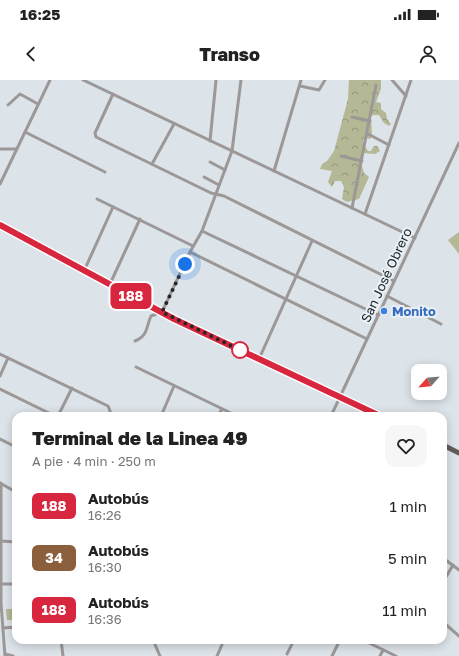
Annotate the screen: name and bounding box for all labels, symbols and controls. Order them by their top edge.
text: 16:25 [20,5,60,23]
icon: back [20,43,42,65]
text: Transo [199,43,260,65]
icon: person [417,43,439,65]
street label: San José Obrero [357,225,415,325]
your location [175,254,195,274]
line badge: 188 [108,283,154,309]
text: 188 [118,287,144,304]
place label: Monito [392,303,436,319]
marker: Monito [379,306,389,316]
unlabelled marker [231,341,249,359]
north arrow [411,364,447,400]
map controls [411,364,447,400]
button: heart [385,425,427,467]
text: Terminal de la Linea 49 [32,426,247,449]
text: A pie · 4 min · 250 m [32,453,156,469]
text: Autobús [88,489,149,507]
text: 188 [41,497,67,514]
text: 1 min [389,497,427,515]
text: 16:26 [88,507,121,523]
text: Autobús [88,541,149,559]
text: 34 [45,549,63,566]
text: 5 min [388,549,427,567]
text: 16:30 [88,559,122,575]
text: Autobús [88,593,149,611]
text: 188 [41,601,67,618]
text: 11 min [382,601,427,619]
text: 16:36 [88,611,122,627]

